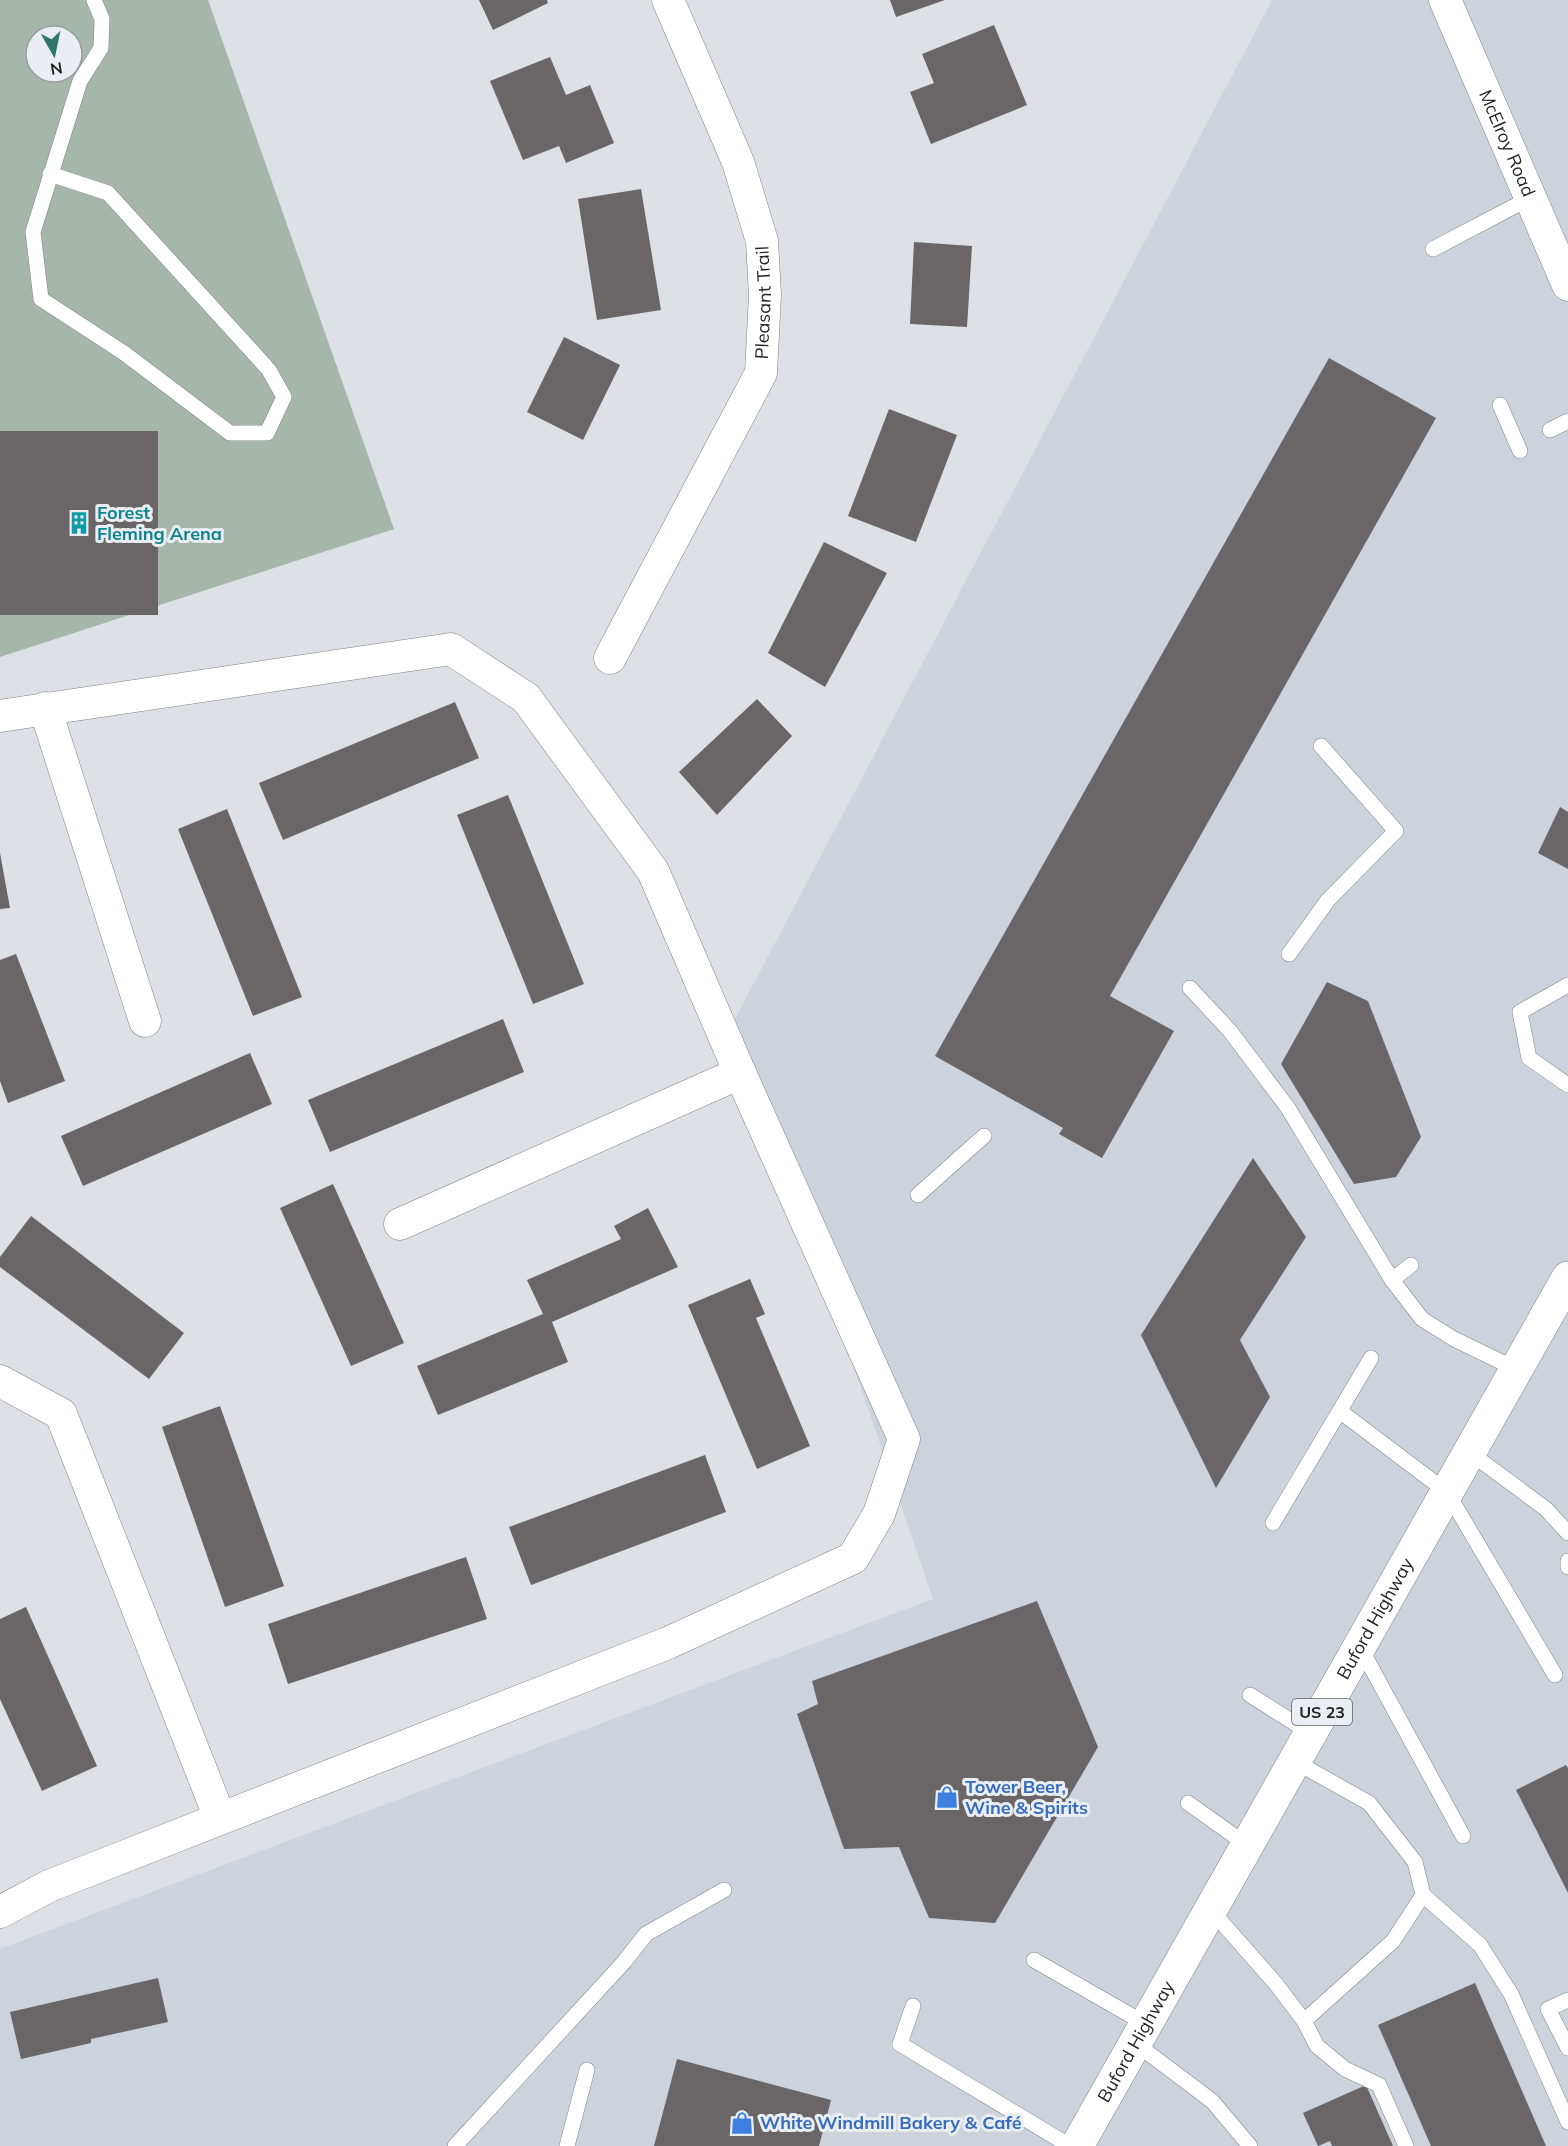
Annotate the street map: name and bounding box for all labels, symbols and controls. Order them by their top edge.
north arrow [24,24,84,84]
text: N [49,58,64,80]
street label: McElroy Road [1474,86,1540,200]
street label: Pleasant Trail [750,245,776,360]
place label: Forest Fleming Arena [97,501,222,545]
building icon: Forest Fleming Arena [66,510,92,536]
street label: Buford Highway [1331,1553,1419,1683]
road number: US 23 [1292,1699,1352,1725]
place label: Tower Beer, Wine & Spirits [965,1775,1088,1819]
shop icon: Tower Beer, Wine & Spirits [934,1784,960,1810]
street label: Buford Highway [1092,1976,1179,2106]
shop icon: White Windmill Bakery & Café [729,2110,755,2136]
place label: White Windmill Bakery & Café [760,2111,1022,2134]

